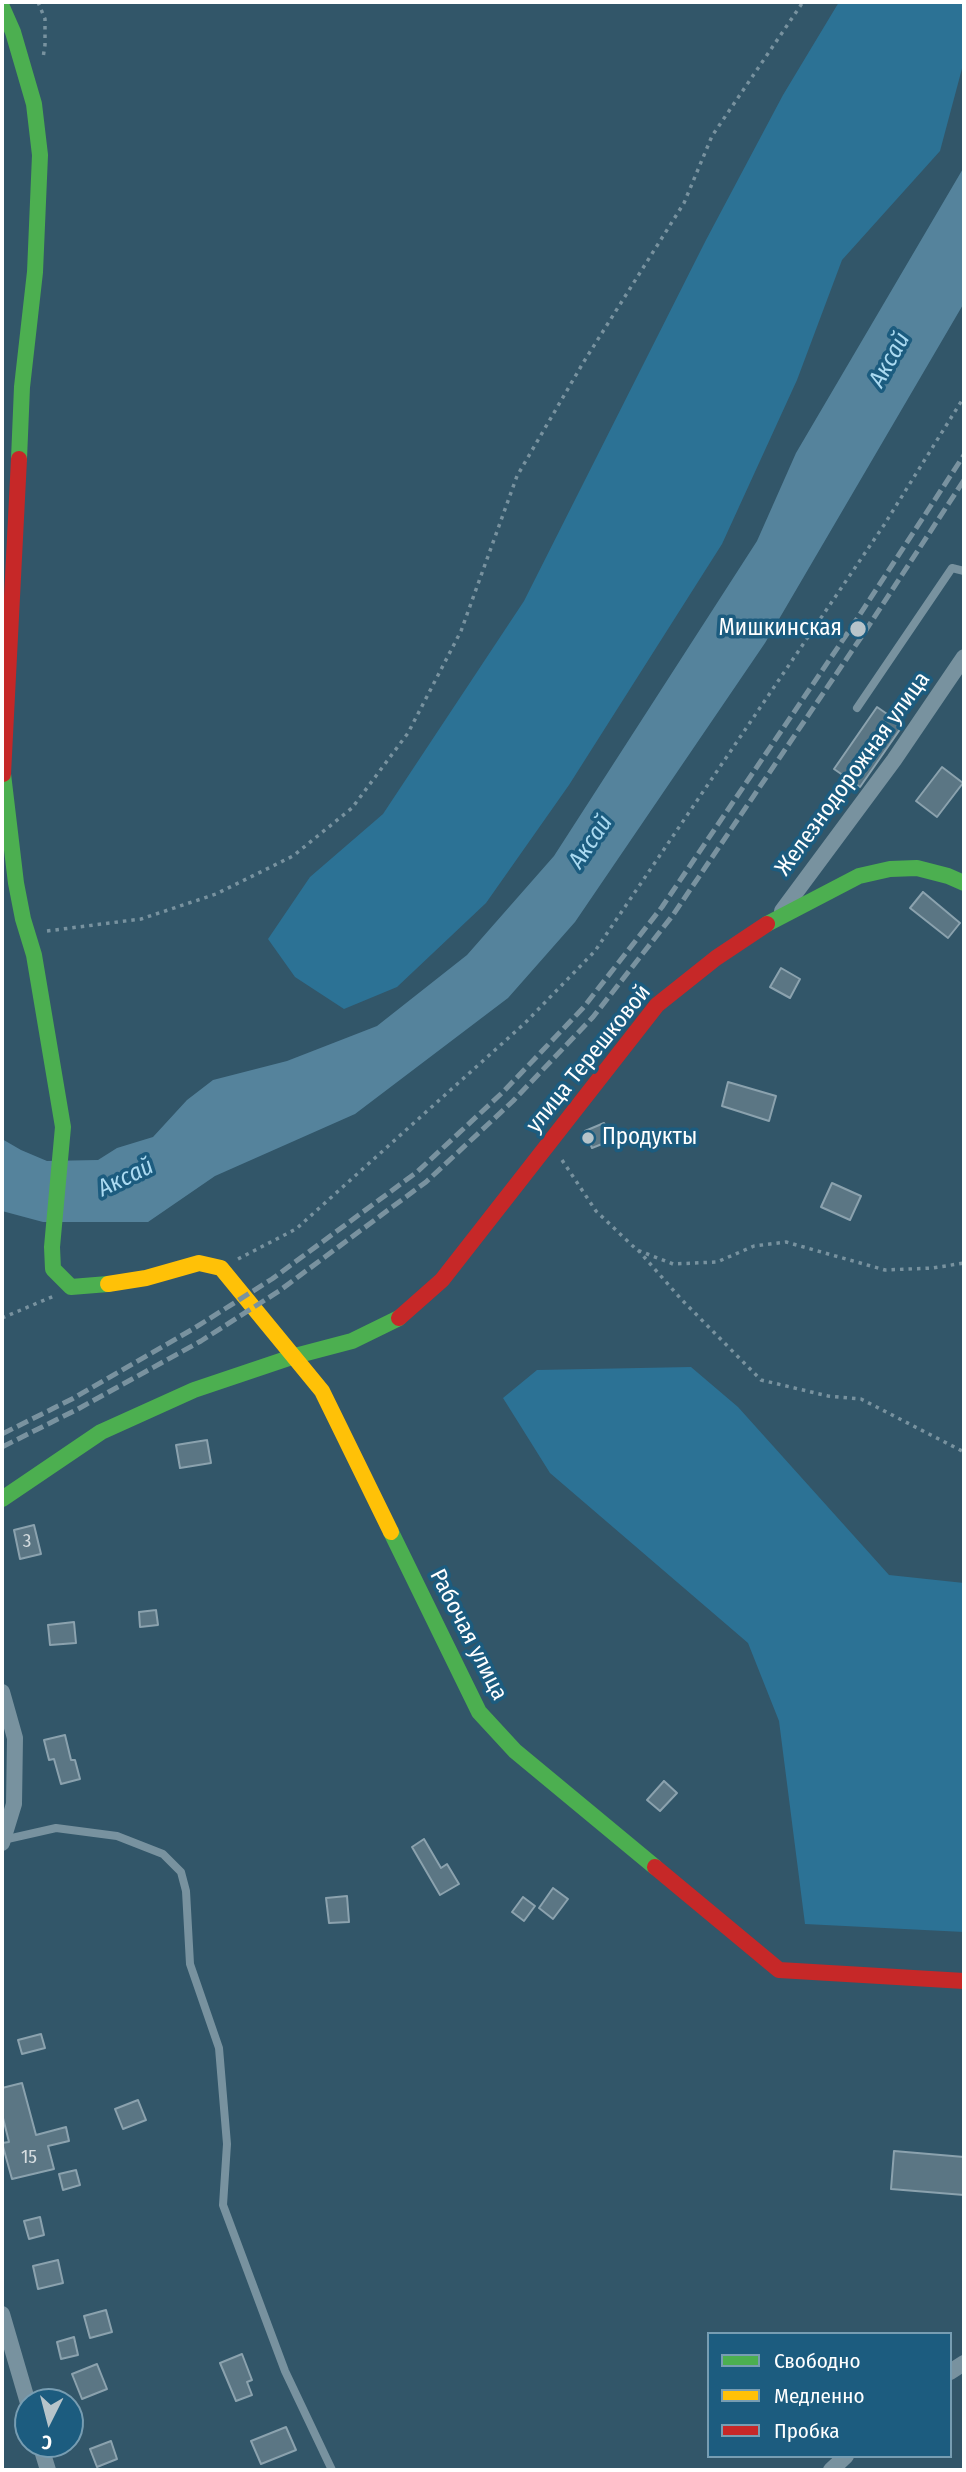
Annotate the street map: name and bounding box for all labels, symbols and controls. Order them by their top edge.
water label: Аксай [863,327,917,393]
place label: Мишкинская [718,615,842,643]
marker: Мишкинская [848,619,868,639]
street label: Железнодорожная улица [770,667,936,881]
water label: Аксай [563,810,619,874]
street label: улица Терешковой [521,979,657,1139]
place label: Продукты [602,1124,697,1152]
marker: Продукты [580,1130,596,1146]
water label: Аксай [93,1152,159,1204]
house number: 3 [23,1531,31,1553]
street label: Рабочая улица [423,1565,513,1705]
house number: 15 [21,2147,37,2169]
legend [707,2332,952,2458]
text: Свободно [774,2348,860,2374]
text: Медленно [774,2383,864,2409]
north arrow [14,2388,84,2458]
text: Пробка [774,2418,840,2444]
text: С [41,2430,53,2454]

